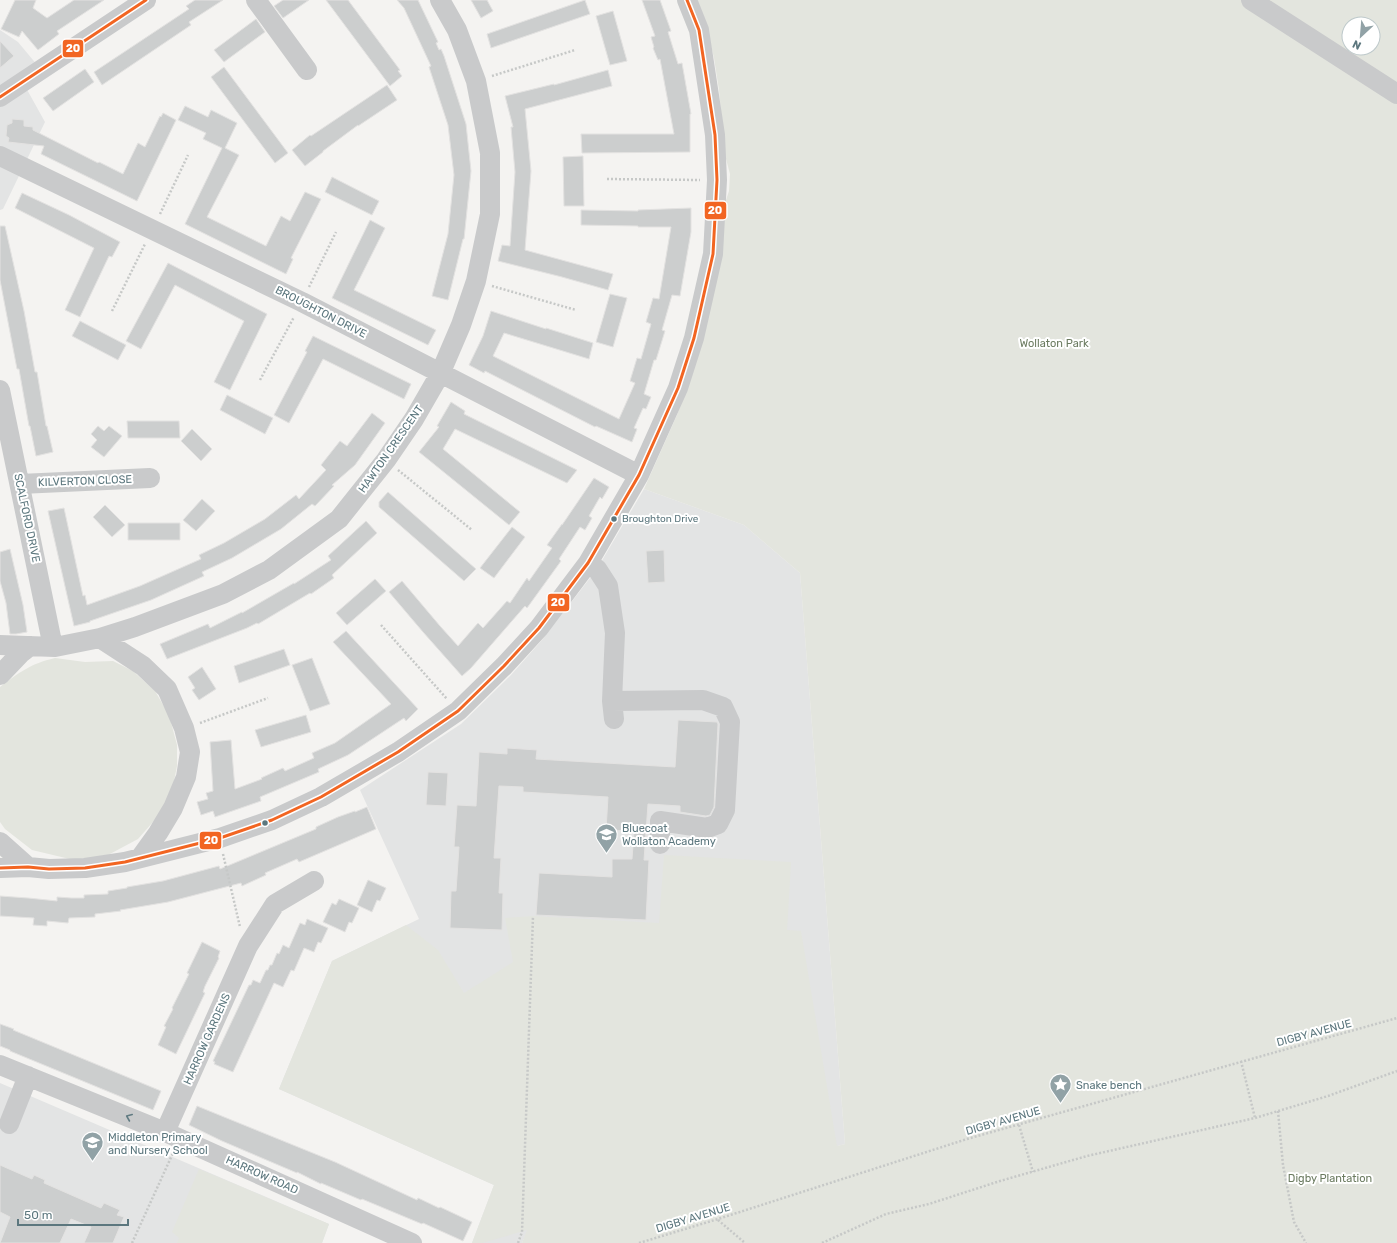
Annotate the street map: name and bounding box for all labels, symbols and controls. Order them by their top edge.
north arrow [1341,16,1381,56]
text: N [1350,37,1363,52]
line badge: 20 [62,39,84,58]
text: 20 [66,42,80,55]
line badge: 20 [704,201,727,220]
text: 20 [708,204,722,217]
street label: BROUGHTON DRIVE [273,283,369,341]
park label: Wollaton Park [1019,337,1089,350]
street label: HAWTON CRESCENT [356,402,426,495]
street label: SCALFORD DRIVE [11,472,43,564]
street label: KILVERTON CLOSE [38,473,133,489]
place label: Broughton Drive [622,513,699,525]
marker: Broughton Drive [609,514,619,524]
line badge: 20 [547,593,570,612]
text: 20 [551,596,565,609]
unlabelled marker [260,818,270,828]
school or university icon: Bluecoat Wollaton Academy [593,821,619,854]
place label: Bluecoat Wollaton Academy [622,822,716,848]
line badge: 20 [199,831,222,850]
text: 20 [204,834,218,847]
street label: HARROW GARDENS [181,991,233,1087]
street label: DIGBY AVENUE [1275,1017,1353,1049]
place icon: Snake bench [1047,1072,1073,1105]
place label: Snake bench [1076,1079,1142,1092]
street label: DIGBY AVENUE [964,1104,1042,1138]
one-way arrow [126,1113,133,1121]
school or university icon: Middleton Primary and Nursery School [80,1130,106,1163]
place label: Middleton Primary and Nursery School [108,1131,208,1157]
street label: HARROW ROAD [224,1153,300,1197]
park label: Digby Plantation [1288,1172,1372,1185]
street label: DIGBY AVENUE [654,1200,732,1235]
scale bar [18,1201,128,1227]
text: 50 m [24,1208,52,1222]

